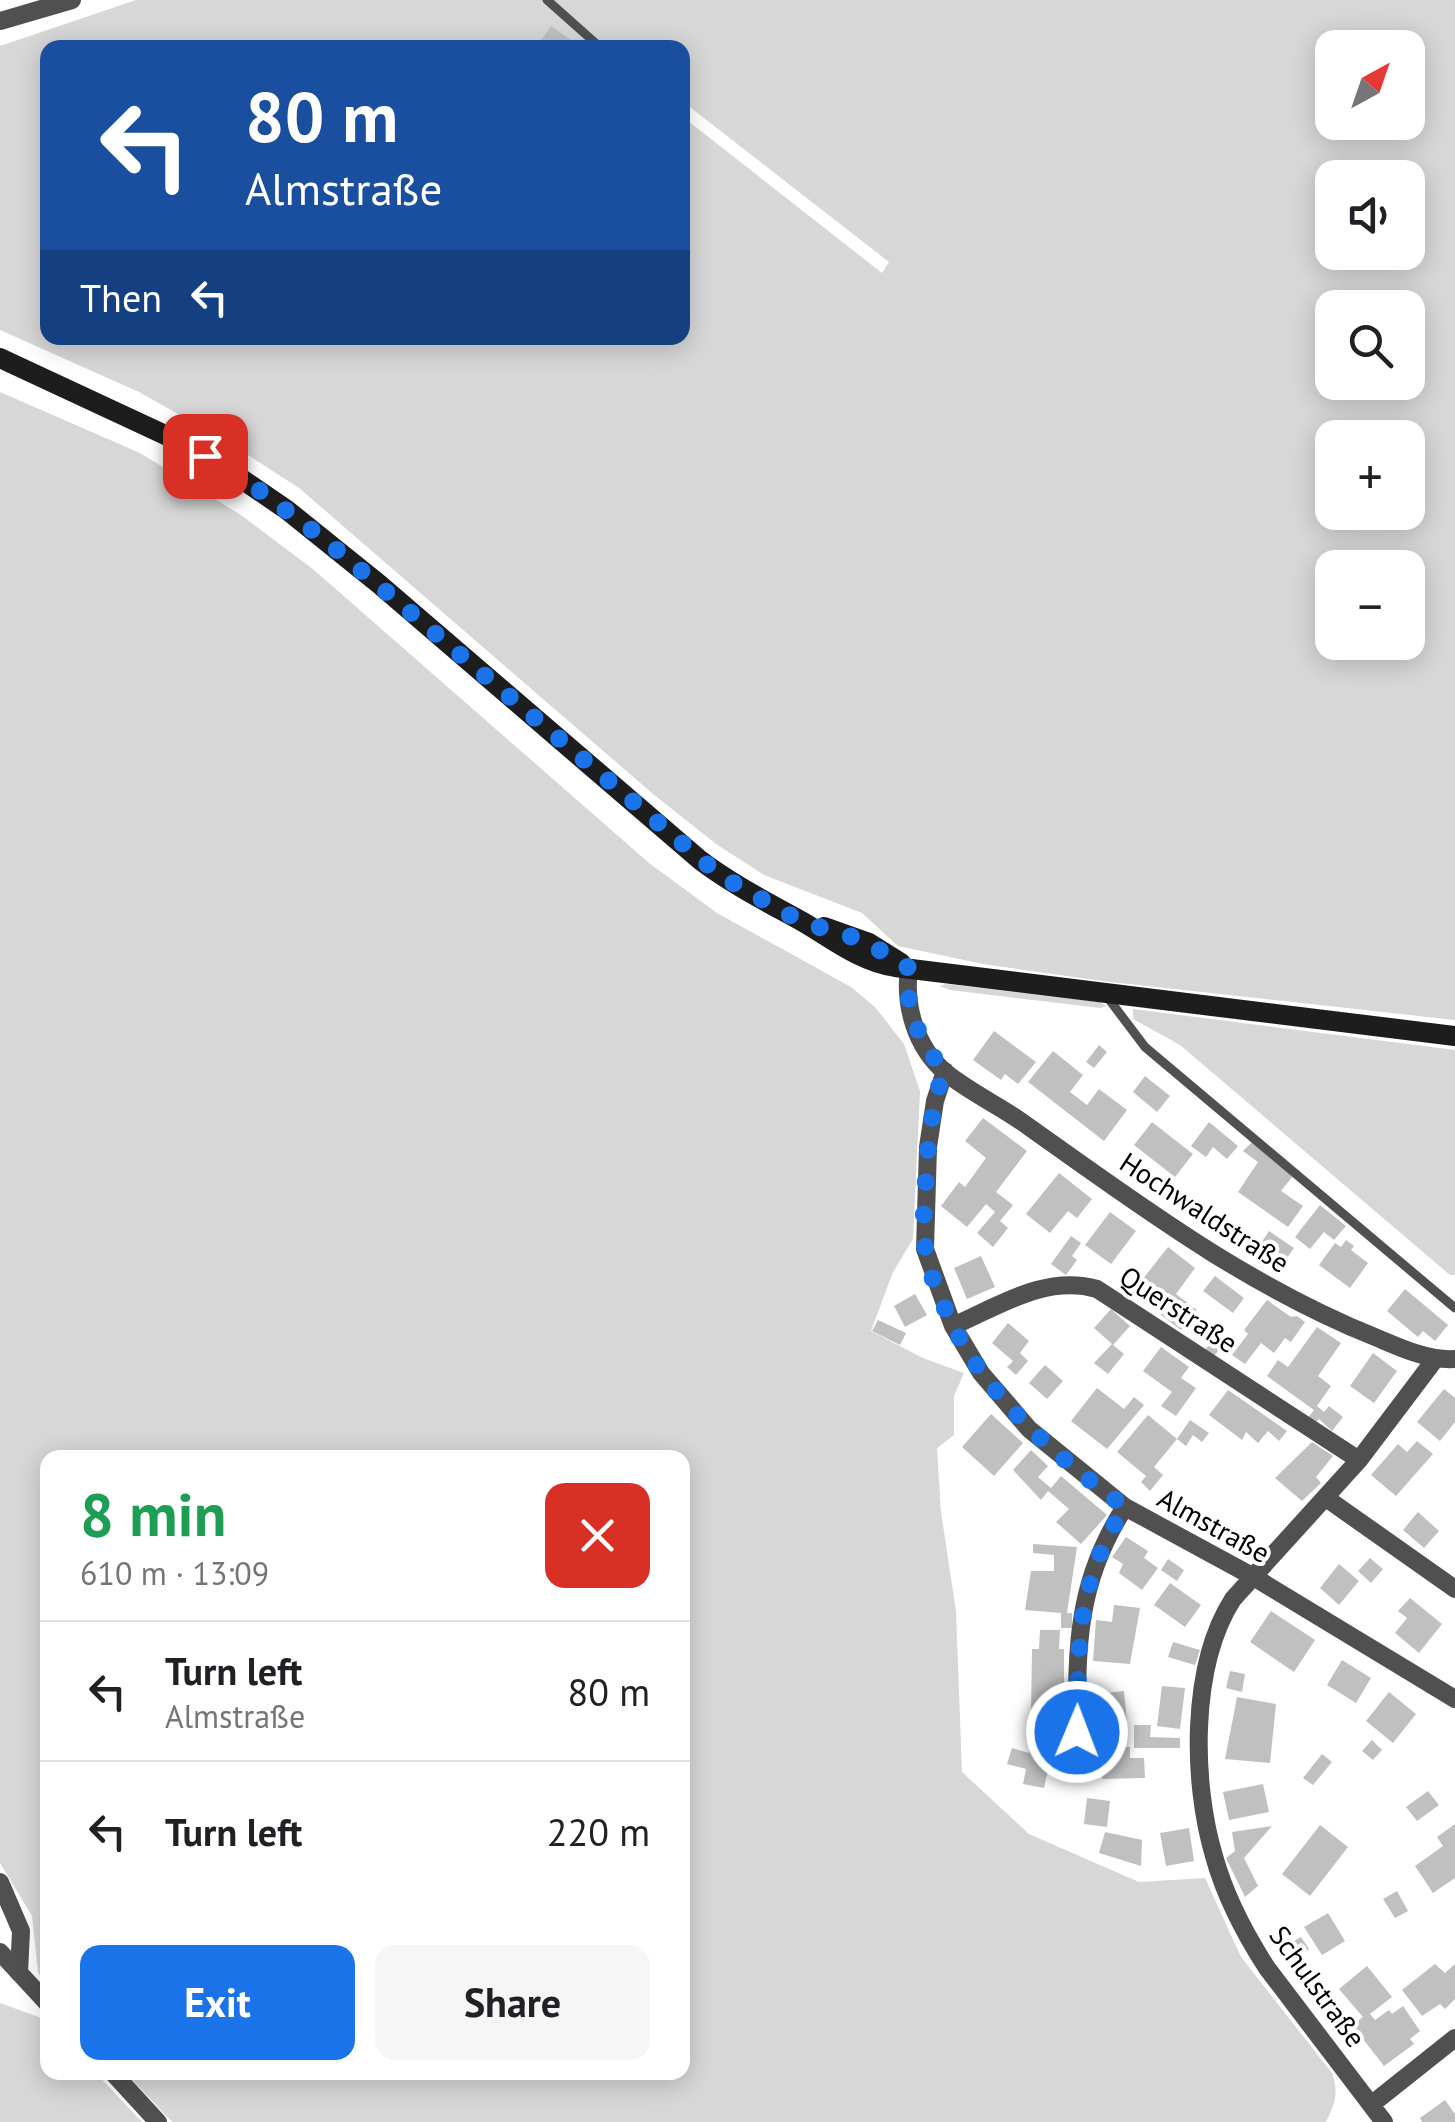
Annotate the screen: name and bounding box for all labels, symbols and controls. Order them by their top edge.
north arrow [1315,30,1425,140]
map controls [1315,30,1425,660]
text: 80 m [245,71,398,161]
icon: left [80,80,210,210]
text: Almstraße [245,159,442,217]
button: sound [1315,160,1425,270]
icon: left [182,270,237,325]
text: Then [80,273,162,322]
button: search [1315,290,1425,400]
pin [163,414,248,499]
button: + [1315,420,1425,530]
icon: arrive [178,429,233,484]
button: − [1315,550,1425,660]
street label: Hochwaldstraße [1113,1143,1297,1281]
street label: Querstraße [1113,1257,1245,1361]
text: 8 min [80,1475,226,1553]
street label: Almstraße [1151,1479,1277,1571]
button: close [545,1483,650,1588]
text: 610 m · 13:09 [80,1552,269,1594]
text: Turn left [165,1646,302,1695]
icon: left [80,1664,135,1719]
text: 80 m [568,1667,650,1716]
position arrow [1025,1680,1129,1784]
text: Almstraße [165,1695,305,1737]
icon: left [80,1804,135,1859]
text: Turn left [165,1807,302,1856]
text: 220 m [547,1807,650,1856]
street label: Schulstraße [1261,1918,1375,2054]
button: Exit [80,1945,355,2060]
button: Share [375,1945,650,2060]

